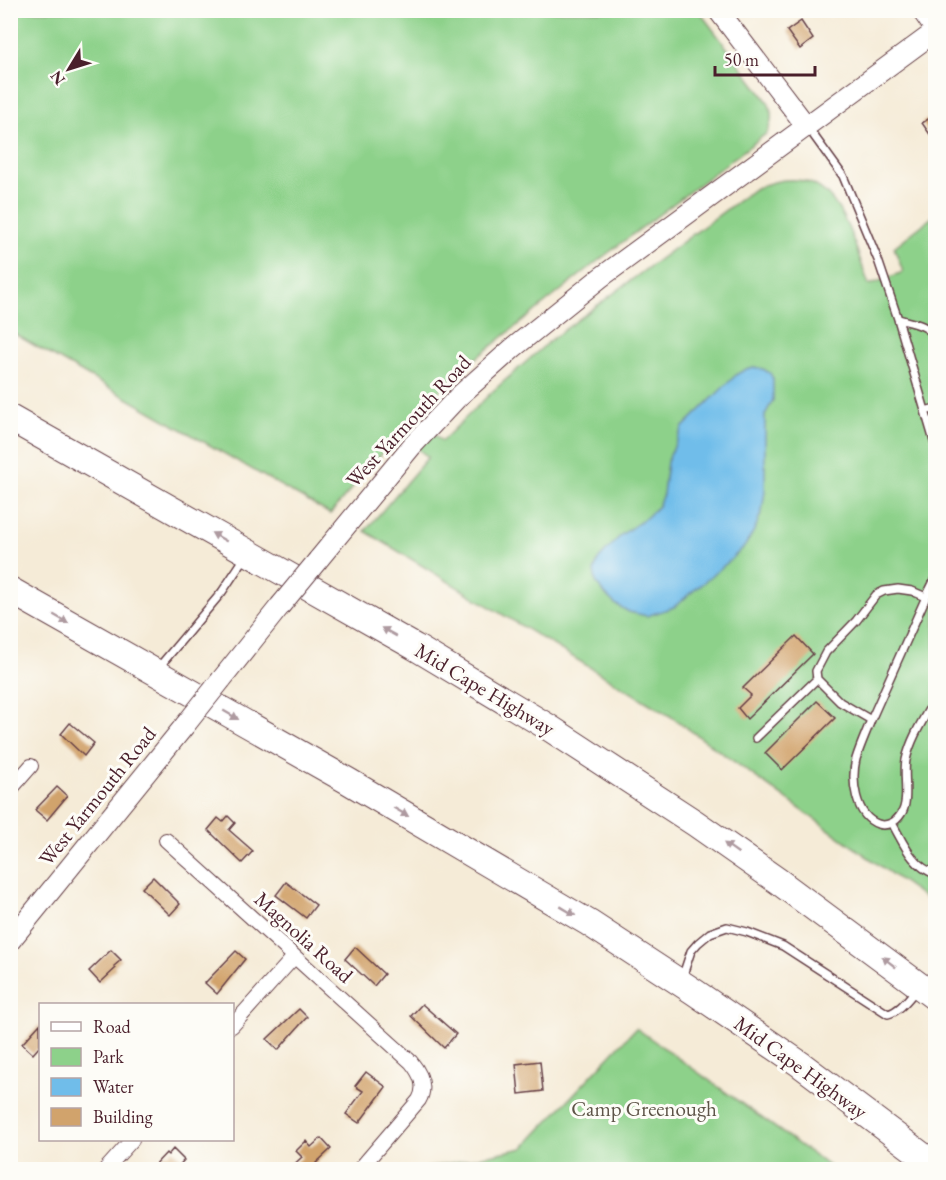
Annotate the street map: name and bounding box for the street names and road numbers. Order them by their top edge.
street label: West Yarmouth Road [340,349,477,493]
street label: Mid Cape Highway [410,637,561,742]
street label: West Yarmouth Road [32,721,162,871]
street label: Magnolia Road [249,886,359,989]
street label: Mid Cape Highway [729,1009,874,1125]

